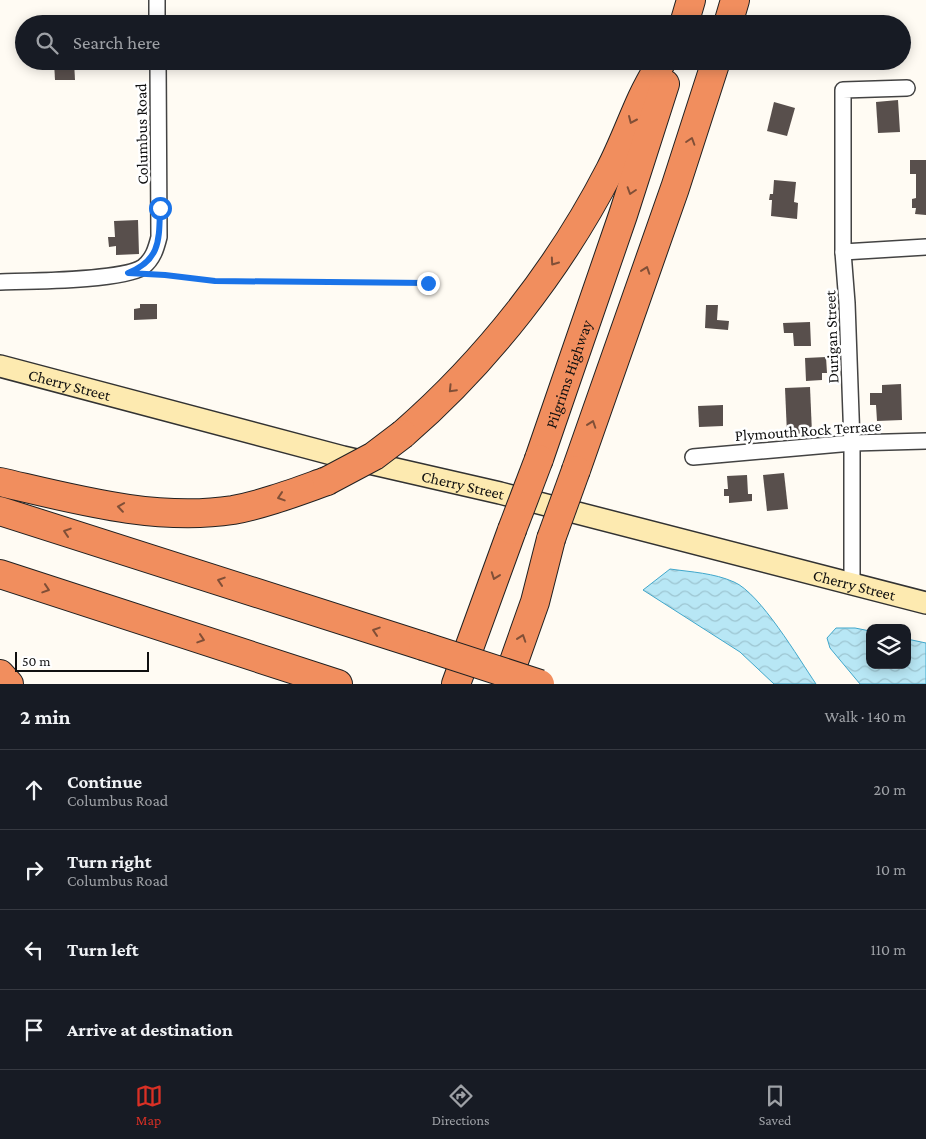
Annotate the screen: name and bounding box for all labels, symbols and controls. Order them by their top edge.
search box [15,15,911,70]
icon: search [33,29,61,57]
text: Search here [73,32,160,53]
street label: Columbus Road [132,83,151,185]
one-way arrow [628,115,638,124]
one-way arrow [685,138,695,146]
one-way arrow [626,186,636,195]
route start [149,197,172,220]
one-way arrow [551,257,560,266]
one-way arrow [640,266,650,275]
route end [417,272,440,295]
street label: Durigan Street [821,289,843,384]
street label: Pilgrims Highway [542,317,596,430]
street label: Cherry Street [27,366,113,404]
one-way arrow [449,383,458,392]
street label: Plymouth Rock Terrace [734,417,882,445]
one-way arrow [586,420,596,428]
street label: Cherry Street [420,467,507,503]
one-way arrow [277,491,286,501]
one-way arrow [116,502,124,513]
one-way arrow [63,528,71,538]
street label: Cherry Street [811,566,898,604]
one-way arrow [491,571,501,580]
one-way arrow [218,577,226,587]
one-way arrow [42,583,50,593]
map controls [866,624,911,669]
button: layers [866,624,911,669]
one-way arrow [373,627,381,637]
one-way arrow [196,634,205,644]
one-way arrow [516,634,526,643]
scale bar [15,649,149,672]
text: 50 m [22,653,50,669]
text: 2 min [20,705,71,729]
text: Walk · 140 m [825,708,906,725]
text: Continue [67,771,142,792]
icon: ahead [20,776,48,804]
text: 20 m [873,781,906,798]
text: Columbus Road [67,792,168,809]
text: Turn right [67,851,152,872]
icon: right [20,856,48,884]
text: 10 m [876,861,906,878]
text: Columbus Road [67,872,168,889]
icon: left [20,936,48,964]
text: Turn left [67,939,139,960]
text: 110 m [870,941,906,958]
icon: arrive [20,1016,48,1044]
text: Arrive at destination [67,1019,233,1040]
tab: Map [135,1082,163,1128]
tab: Directions [432,1082,490,1128]
tab: Saved [759,1082,791,1128]

